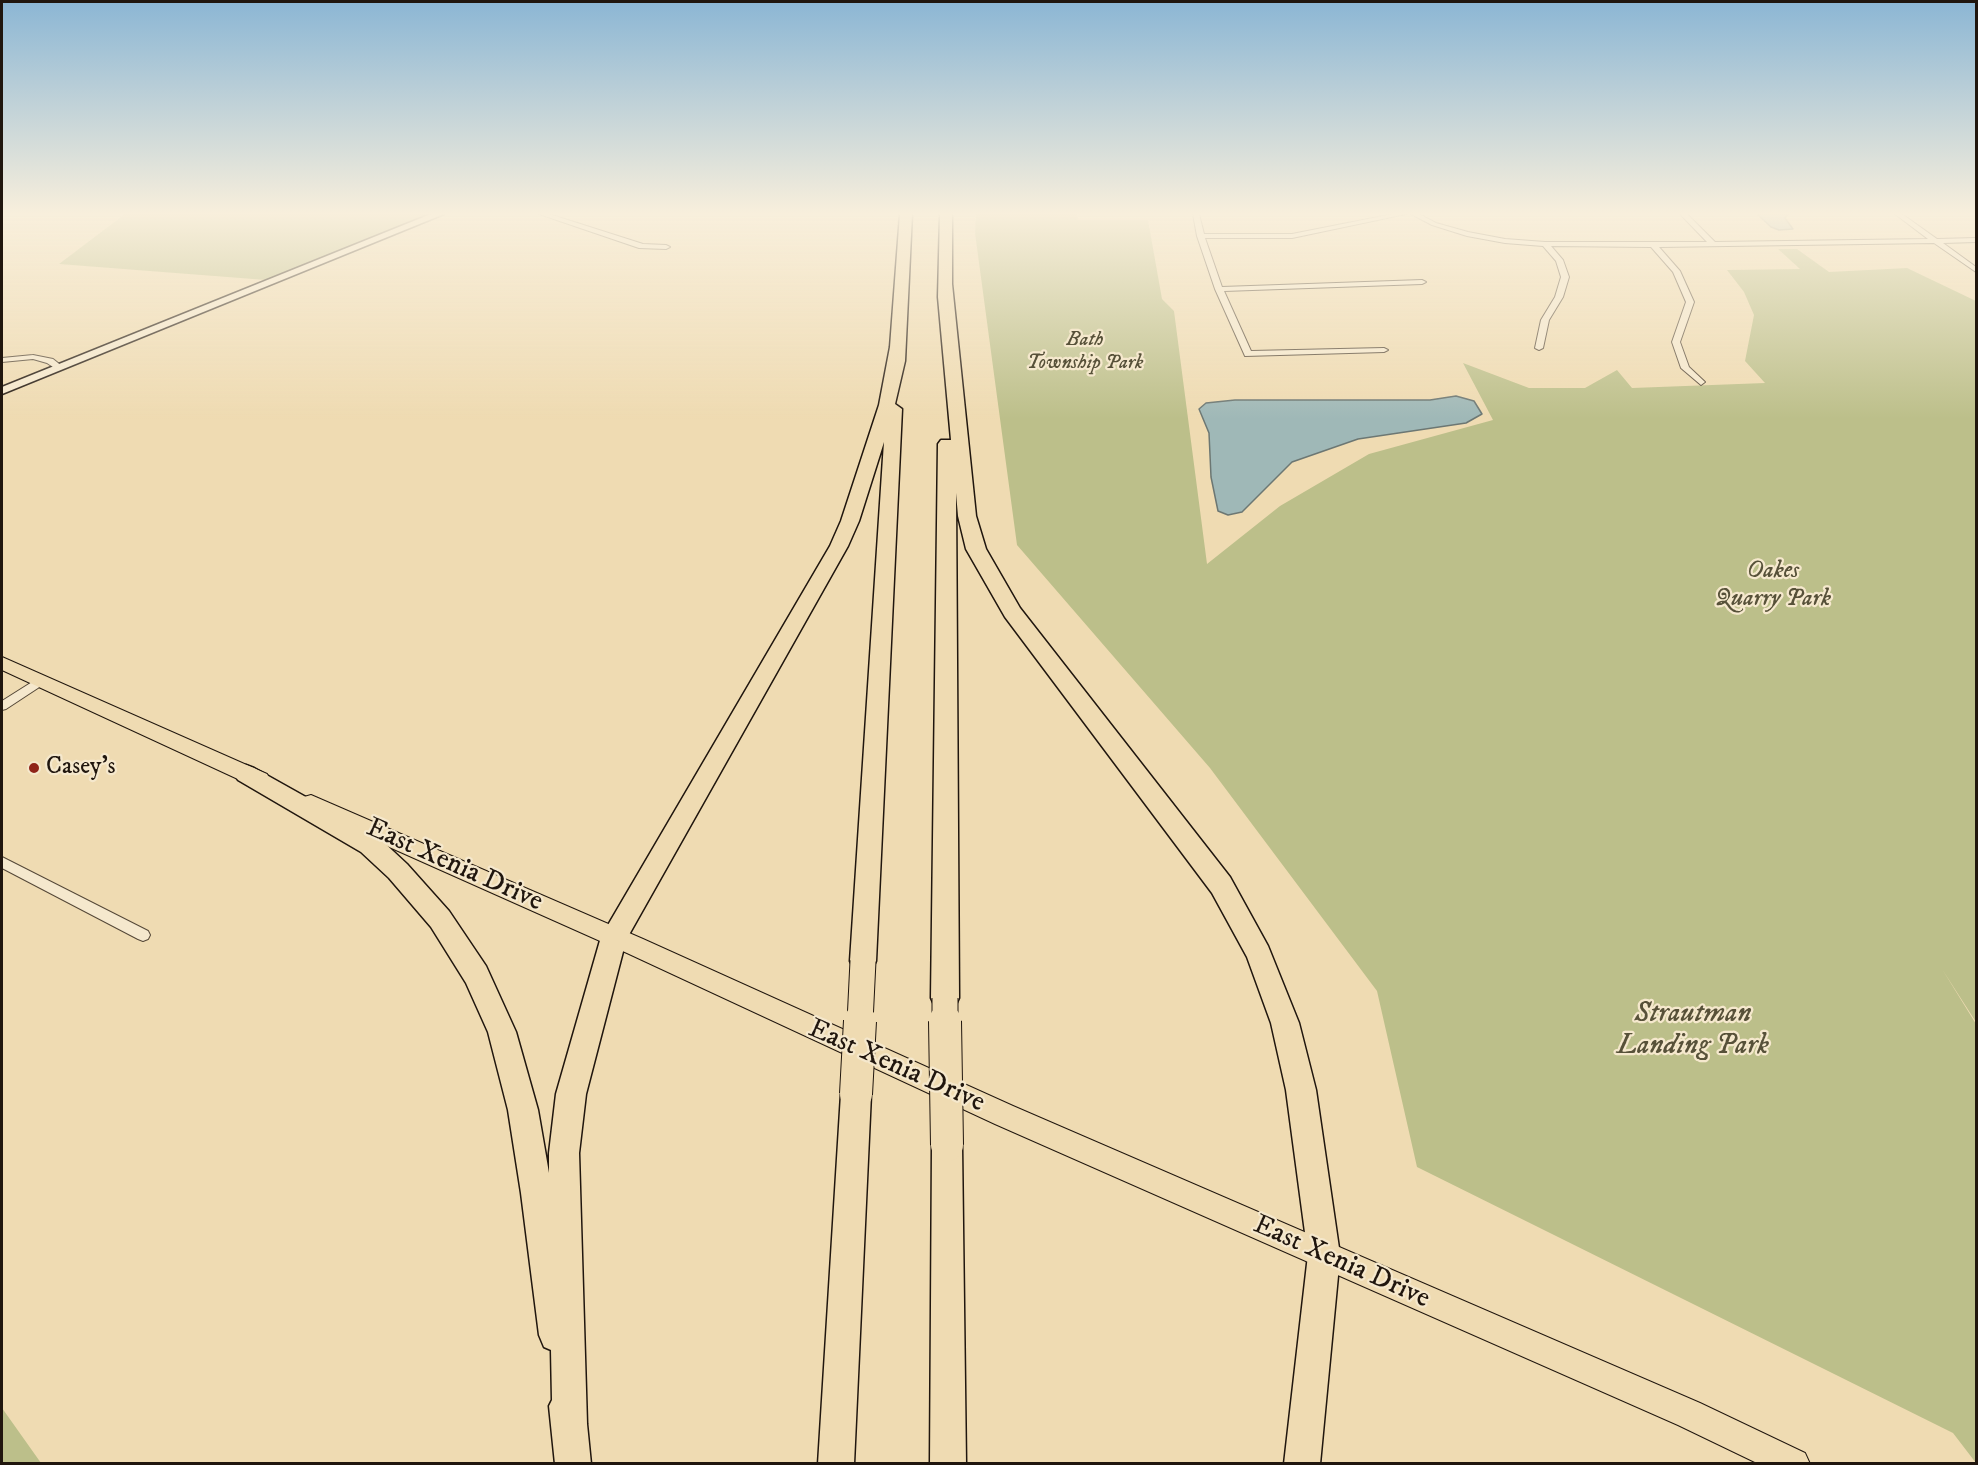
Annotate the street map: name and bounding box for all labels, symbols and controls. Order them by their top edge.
park label: Bath Township Park [1027,329,1143,376]
park label: Oakes Quarry Park [1715,558,1831,614]
place label: Casey’s [46,754,116,782]
marker: Casey’s [27,761,41,775]
street label: East Xenia Drive [361,812,547,920]
park label: Strautman Landing Park [1617,998,1769,1064]
street label: East Xenia Drive [803,1013,989,1121]
street label: East Xenia Drive [1248,1209,1434,1317]

